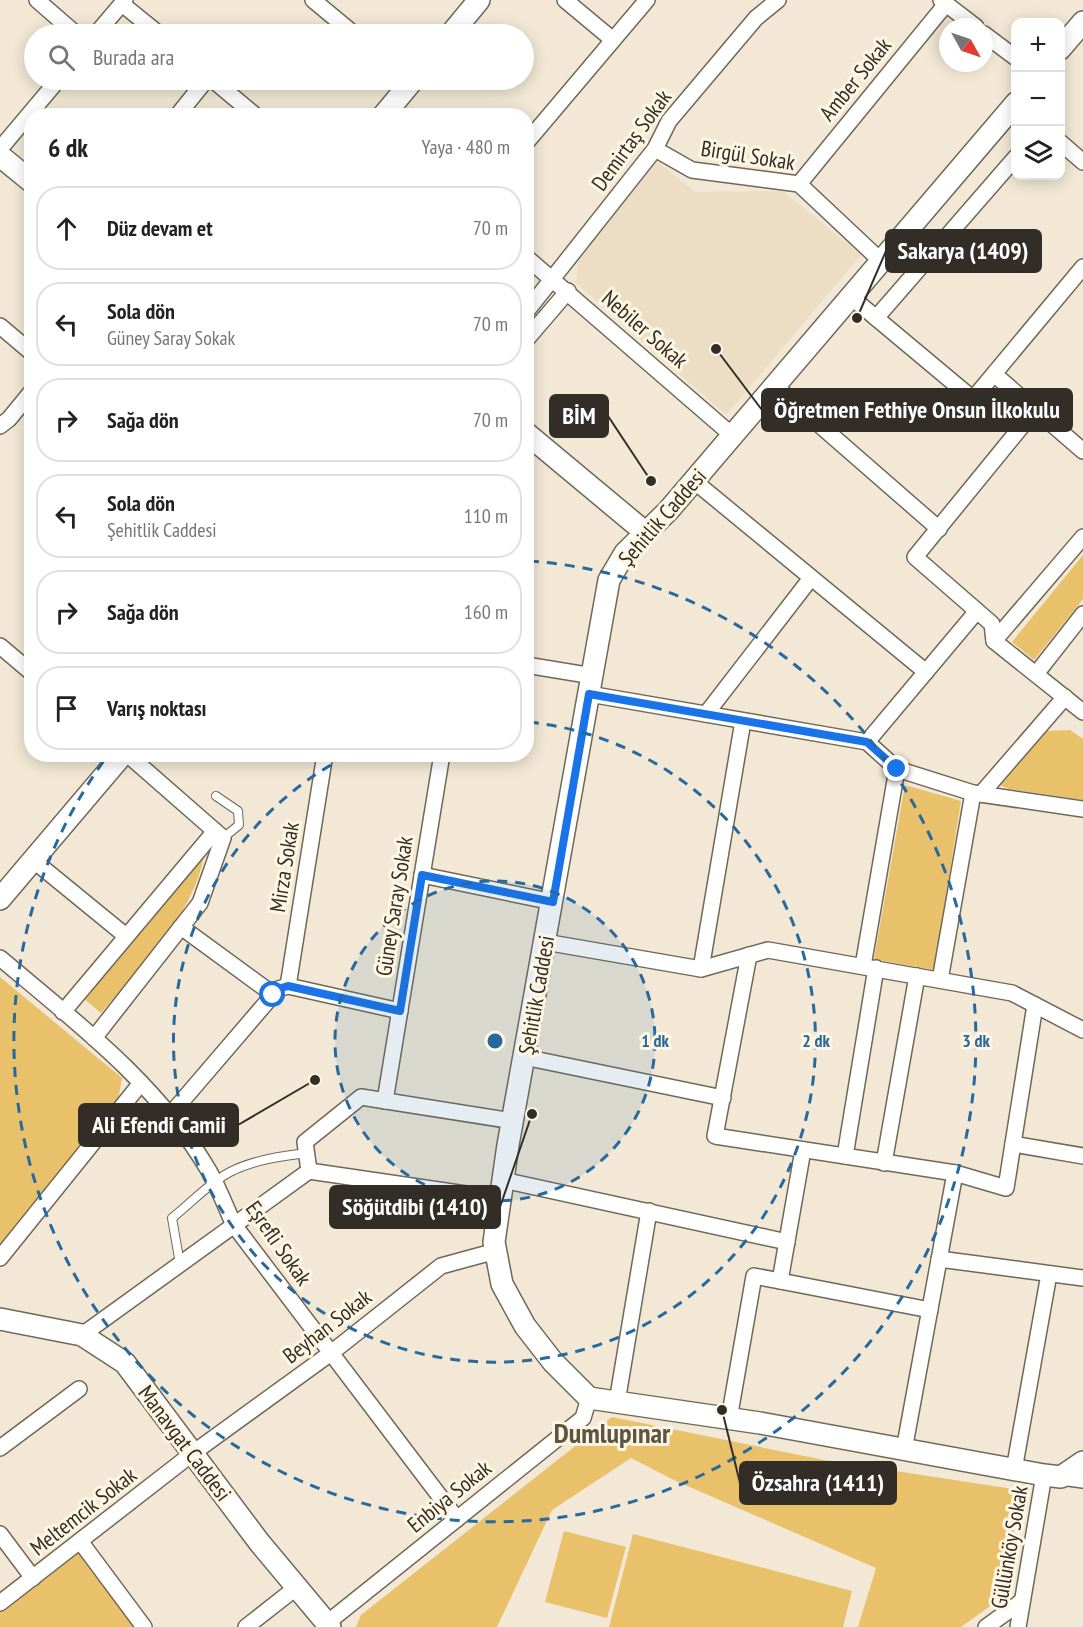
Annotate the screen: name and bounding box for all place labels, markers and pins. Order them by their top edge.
callout: Sakarya (1409) [886,230,1041,272]
callout: Öğretmen Fethiye Onsun İlkokulu [762,389,1072,431]
callout: BİM [550,395,608,437]
centre of rings [485,1031,505,1051]
callout: Ali Efendi Camii [79,1104,238,1146]
callout: Söğütdibi (1410) [330,1186,500,1228]
callout: Özsahra (1411) [740,1462,896,1504]

